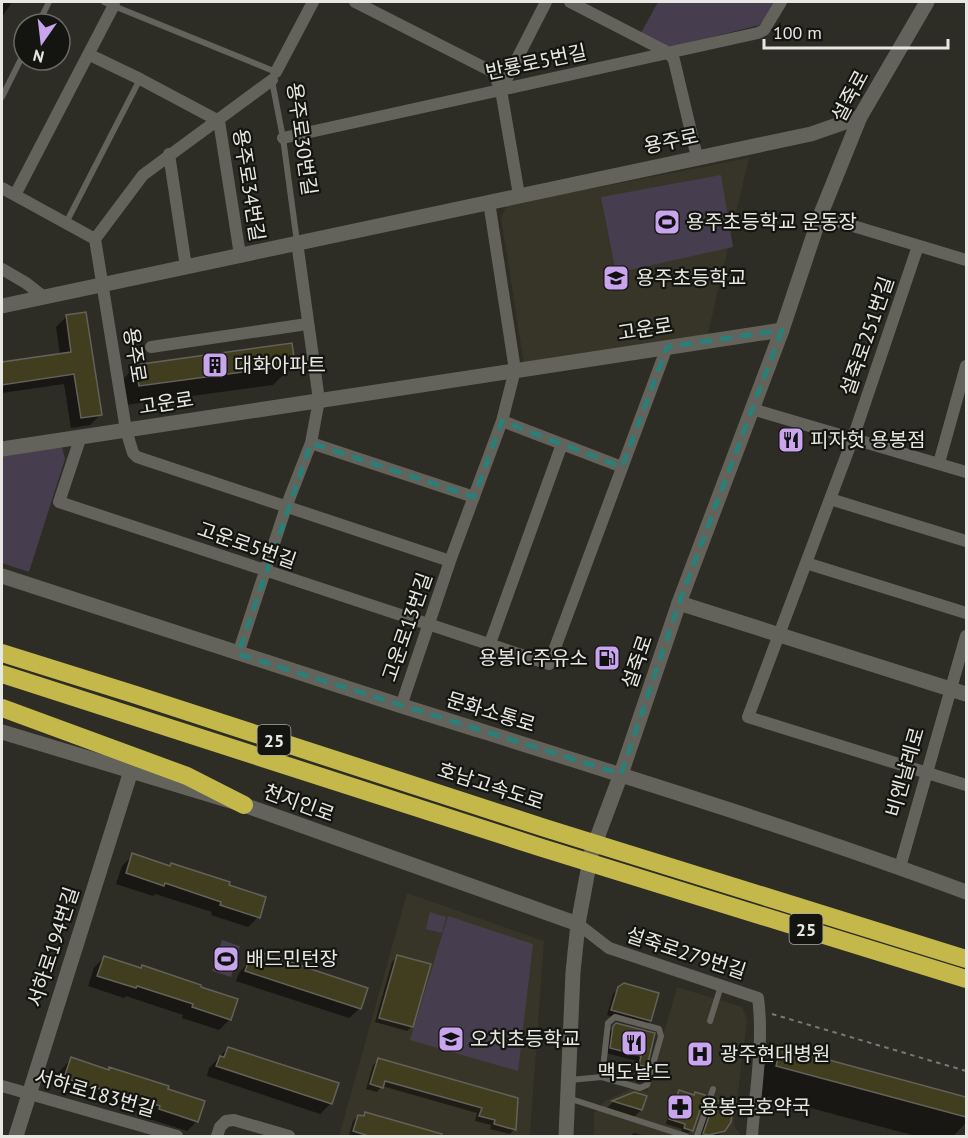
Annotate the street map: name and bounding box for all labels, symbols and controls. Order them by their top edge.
north arrow [12,12,72,72]
scale bar [764,12,948,50]
text: 100 m [773,21,822,44]
street label: 반룡로5번길 [483,39,589,85]
text: N [31,46,46,68]
street label: 설죽로 [826,66,874,126]
street label: 용주로30번길 [281,81,323,197]
street label: 용주로 [641,123,701,159]
street label: 용주로34번길 [227,127,271,243]
sports icon: 용주초등학교 운동장 [652,207,682,237]
place label: 용주초등학교 운동장 [686,209,857,235]
school or university icon: 용주초등학교 [601,263,631,293]
place label: 용주초등학교 [636,265,746,291]
street label: 설죽로251번길 [834,273,900,399]
street label: 고운로 [616,312,674,346]
street label: 용주로 [118,326,152,384]
building icon: 대화아파트 [200,350,230,380]
place label: 대화아파트 [234,352,326,378]
street label: 고운로 [137,386,195,420]
restaurant icon: 피자헛 용봉점 [776,425,806,455]
place label: 피자헛 용봉점 [810,427,926,453]
street label: 고운로5번길 [194,516,300,574]
street label: 고운로13번길 [376,569,438,685]
street label: 설죽로 [616,632,658,692]
fuel station icon: 용봉IC주유소 [592,643,622,673]
place label: 용봉IC주유소 [479,645,588,671]
street label: 문화소통로 [443,686,539,738]
street label: 비엔날레로 [880,724,930,820]
road number: 25 [258,725,290,755]
street label: 호남고속도로 [434,757,548,815]
street label: 천지인로 [260,778,338,828]
street label: 서하로194번길 [21,884,85,1010]
road number: 25 [790,914,822,944]
street label: 설죽로279번길 [623,921,749,985]
sports icon: 배드민턴장 [211,944,241,974]
place label: 배드민턴장 [246,946,338,972]
school or university icon: 오치초등학교 [436,1024,466,1054]
place label: 오치초등학교 [470,1026,580,1052]
restaurant icon: 맥도날드 [619,1028,649,1058]
hospital icon: 광주현대병원 [685,1039,715,1069]
place label: 광주현대병원 [720,1041,830,1067]
place label: 맥도날드 [597,1059,671,1085]
street label: 서하로183번길 [31,1063,159,1123]
pharmacy icon: 용봉금호약국 [665,1092,695,1122]
place label: 용봉금호약국 [700,1094,810,1120]

